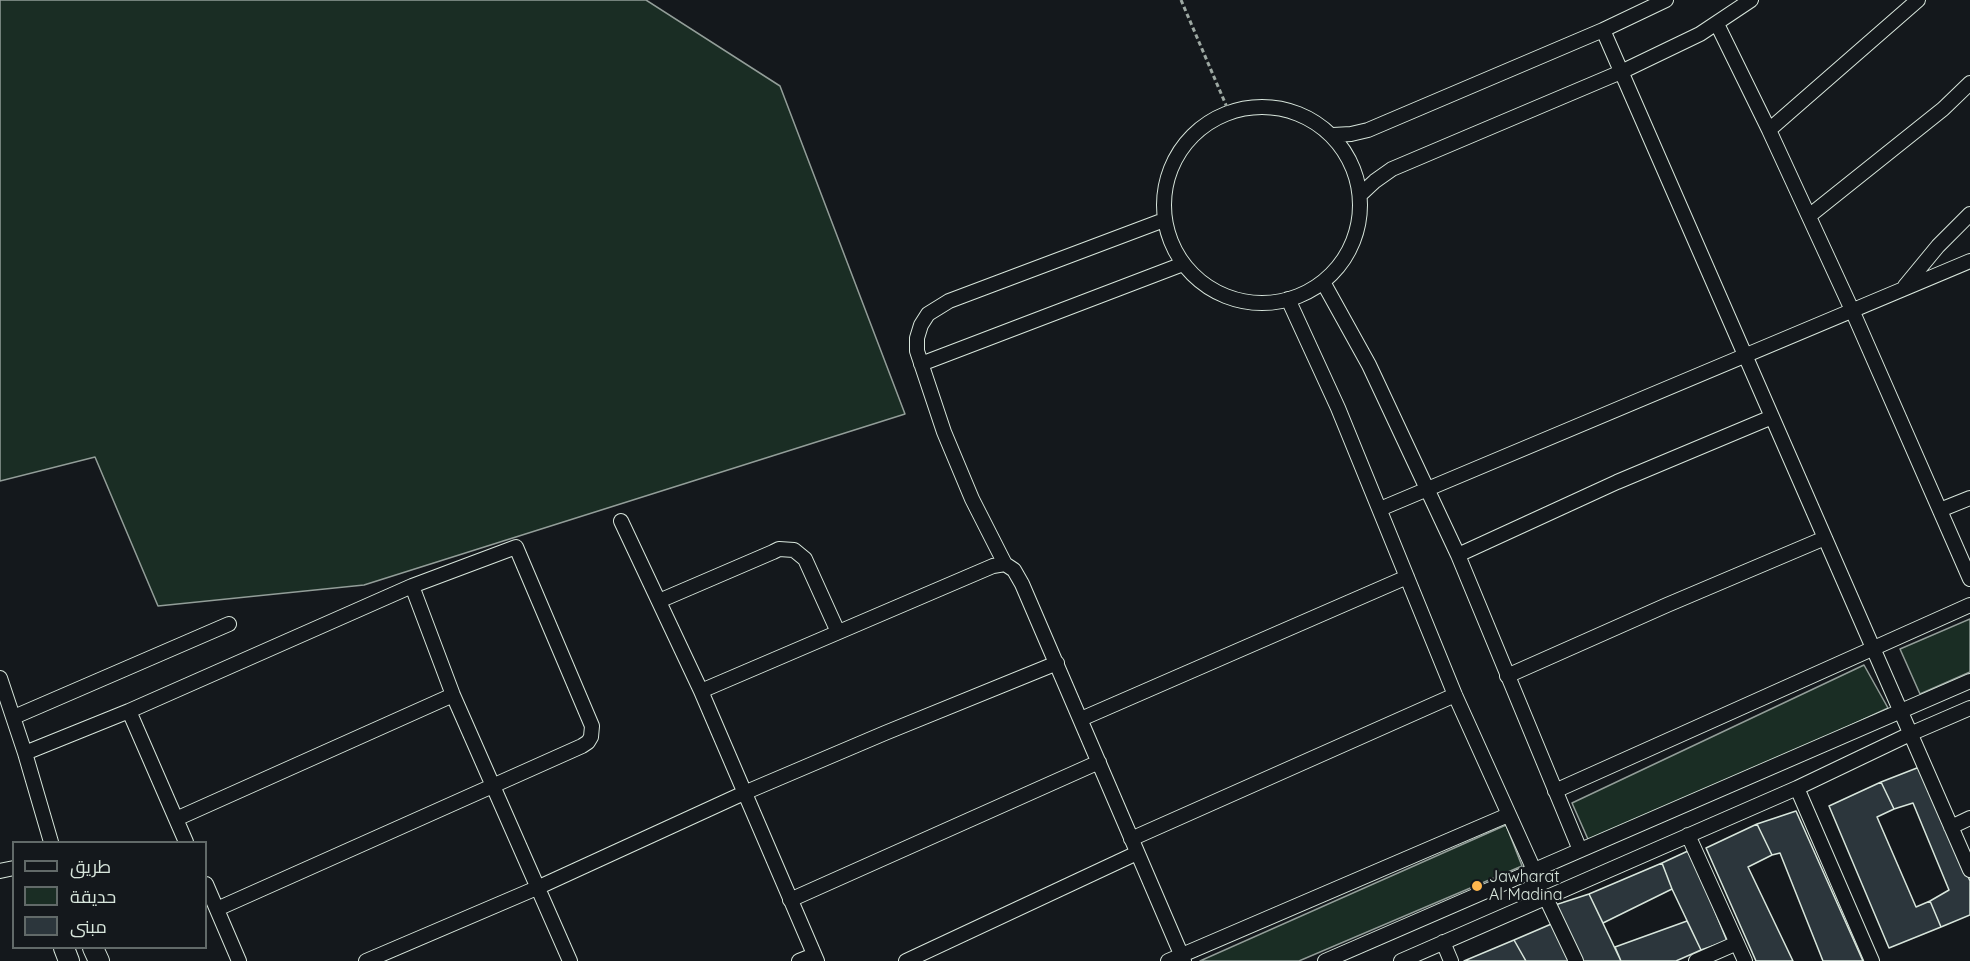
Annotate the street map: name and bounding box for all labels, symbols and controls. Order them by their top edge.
legend [12,841,207,949]
text: طريق [70,855,111,878]
place label: Jawharat Al Madina [1489,867,1562,905]
marker: Jawharat Al Madina [1470,879,1484,893]
text: حديقة [70,885,116,908]
text: مبنى [70,915,107,938]

